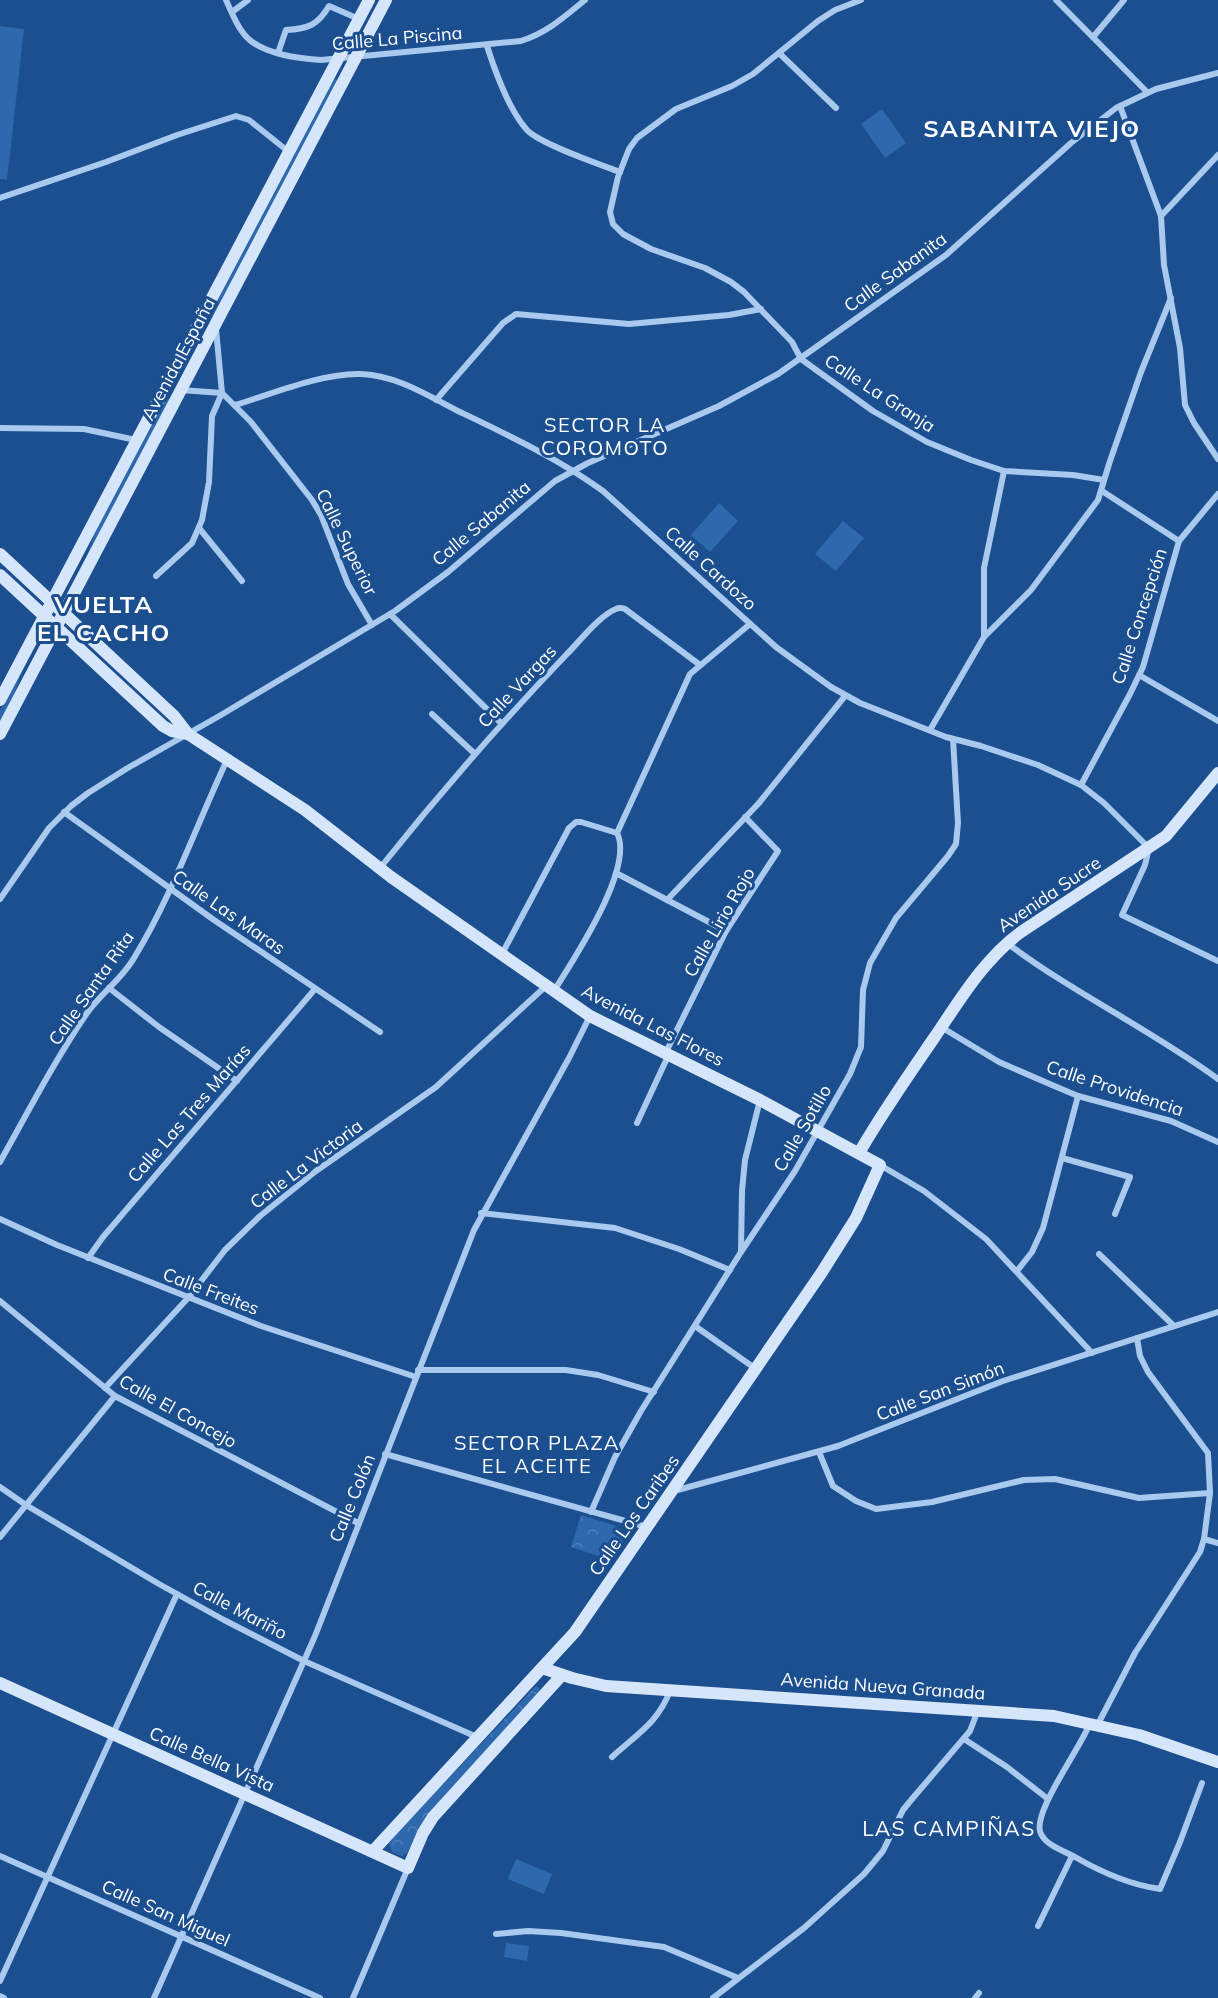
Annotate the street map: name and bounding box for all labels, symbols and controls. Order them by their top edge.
street label: Calle La Piscina [331,21,463,55]
district label: SABANITA VIEJO [923,113,1141,143]
street label: Calle Sabanita [839,227,951,317]
street label: Avenida España [136,294,220,424]
street label: Calle La Granja [820,349,940,437]
district label: SECTOR LA COROMOTO [541,412,669,460]
street label: Calle Sabanita [427,475,535,571]
street label: Calle Superior [311,485,383,599]
street label: Calle Cardozo [660,521,762,615]
street label: Calle Concepción [1106,545,1172,687]
district label: VUELTA EL CACHO [37,589,171,647]
street label: Calle Vargas [473,640,561,732]
street label: Avenida Sucre [993,851,1105,937]
street label: Calle Lirio Rojo [678,863,760,981]
street label: Calle Las Maras [168,865,290,959]
street label: Calle Santa Rita [43,926,139,1050]
street label: Avenida Las Flores [578,979,728,1071]
street label: Calle Las Tres Marías [123,1039,256,1187]
street label: Calle Providencia [1043,1055,1187,1121]
street label: Calle Sotillo [768,1080,836,1176]
street label: Calle La Victoria [245,1114,367,1214]
street label: Calle Freites [160,1262,262,1320]
street label: Calle San Simón [873,1356,1007,1426]
street label: Calle El Concejo [115,1369,241,1453]
district label: SECTOR PLAZA EL ACEITE [454,1430,620,1478]
street label: Calle Los Caribes [584,1450,684,1580]
street label: Calle Colón [324,1451,380,1545]
street label: Calle Mariño [189,1575,291,1645]
street label: Avenida Nueva Granada [780,1667,986,1705]
street label: Calle Bella Vista [146,1721,278,1797]
district label: LAS CAMPIÑAS [862,1815,1036,1841]
street label: Calle San Miguel [98,1874,234,1952]

